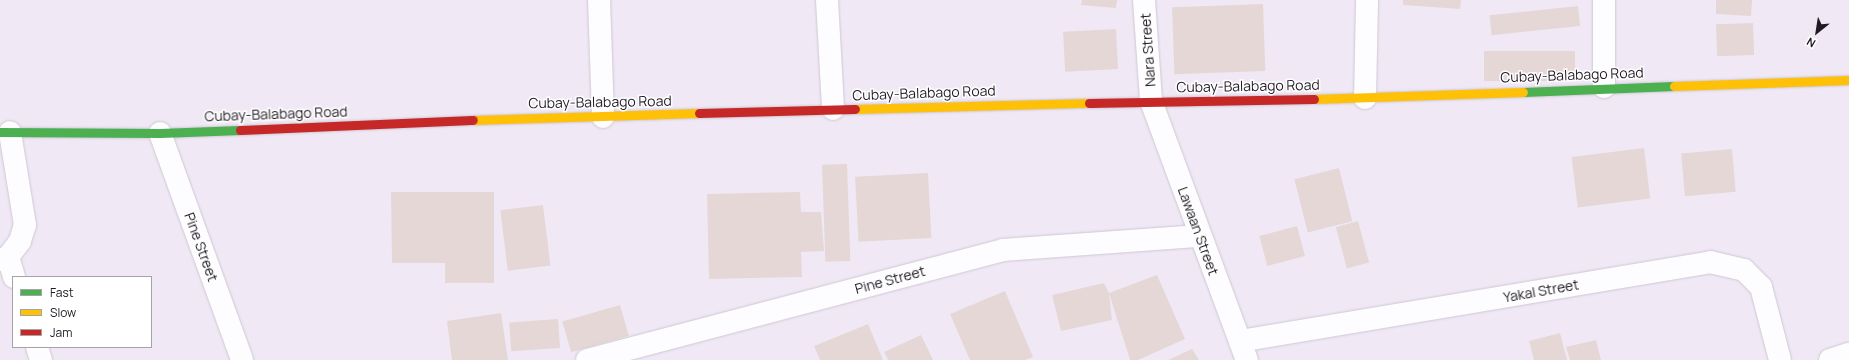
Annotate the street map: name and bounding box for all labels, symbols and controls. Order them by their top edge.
north arrow [1797,12,1837,52]
street label: Nara Street [1137,13,1159,87]
text: N [1804,34,1818,51]
street label: Cubay-Balabago Road [1500,64,1644,86]
street label: Cubay-Balabago Road [1176,76,1320,96]
street label: Cubay-Balabago Road [852,82,996,104]
street label: Cubay-Balabago Road [528,92,672,112]
street label: Cubay-Balabago Road [204,103,348,125]
street label: Lawaan Street [1174,185,1222,277]
street label: Pine Street [181,210,221,284]
street label: Pine Street [853,263,927,297]
legend [12,276,152,348]
street label: Yakal Street [1502,276,1580,306]
text: Fast [50,284,74,301]
text: Slow [50,304,76,321]
text: Jam [50,324,72,341]

